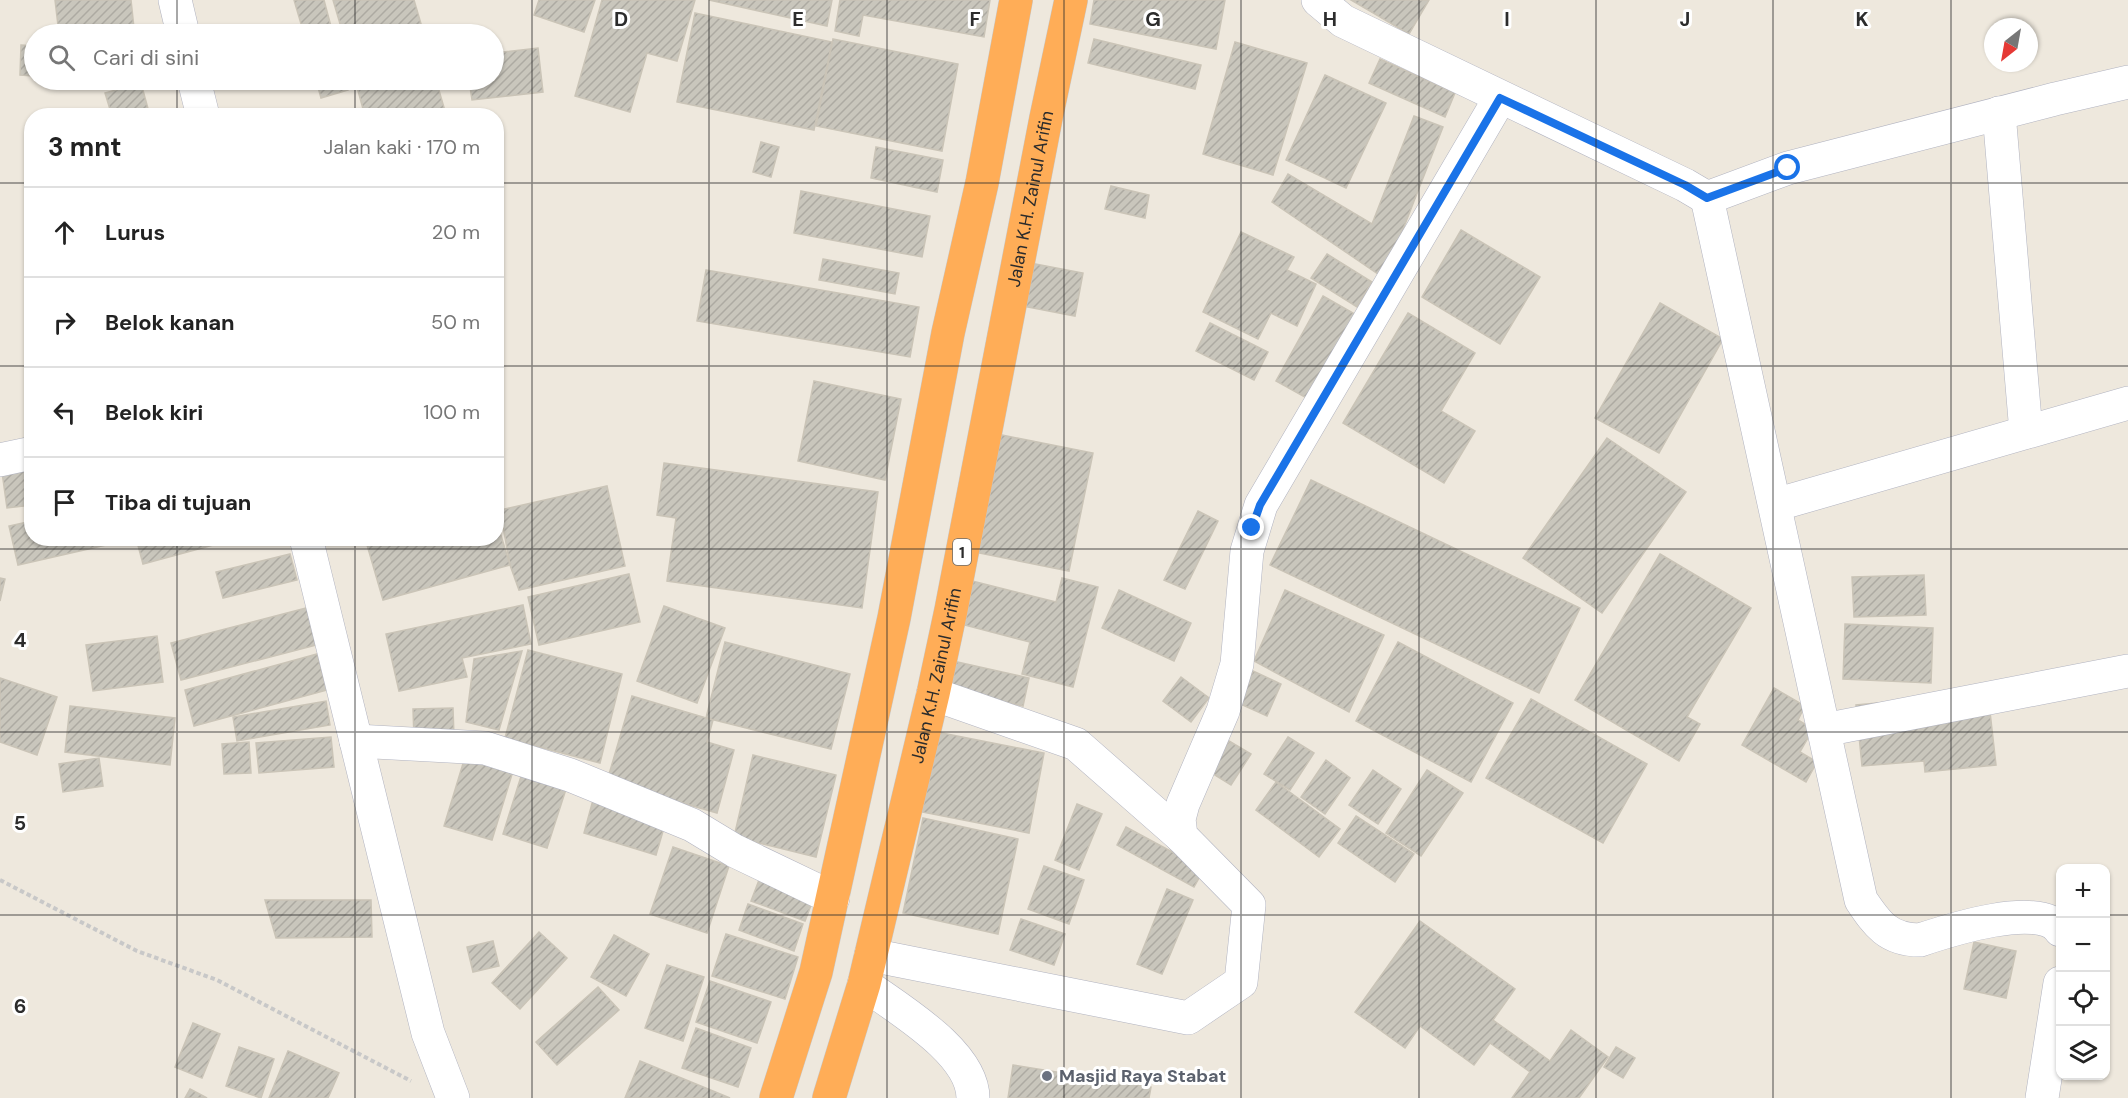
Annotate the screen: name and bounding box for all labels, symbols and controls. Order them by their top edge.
text: D [614,6,628,32]
text: E [792,6,804,32]
text: F [969,6,981,32]
text: G [1145,6,1161,32]
text: H [1323,6,1337,32]
text: I [1504,6,1510,32]
text: J [1680,6,1690,32]
text: K [1855,6,1869,32]
north arrow [1984,18,2038,72]
search box [24,24,504,90]
icon: search [45,41,78,74]
text: Cari di sini [93,43,199,72]
street label: Jalan K.H. Zainul Arifin [1002,108,1059,289]
text: 3 mnt [48,130,122,164]
text: Jalan kaki · 170 m [323,134,480,160]
route start [1774,154,1800,180]
icon: ahead [48,216,81,249]
text: Lurus [105,218,165,247]
text: 20 m [432,219,480,245]
icon: right [48,306,81,339]
text: Belok kanan [105,308,235,337]
text: 50 m [431,309,480,335]
icon: left [48,396,81,429]
text: Belok kiri [105,398,203,427]
text: 100 m [423,399,480,425]
icon: arrive [48,486,81,519]
text: Tiba di tujuan [105,488,251,517]
route end [1238,514,1264,540]
road number: 1 [953,539,971,565]
street label: Jalan K.H. Zainul Arifin [905,586,967,766]
text: 4 [14,627,27,653]
text: 5 [14,810,26,836]
map controls [2056,864,2110,1080]
button: + [2056,864,2110,918]
button: − [2056,918,2110,972]
button: locate [2056,972,2110,1026]
text: 6 [14,993,26,1019]
button: layers [2056,1026,2110,1080]
place label: Masjid Raya Stabat [1059,1064,1226,1088]
marker: Masjid Raya Stabat [1040,1069,1054,1083]

